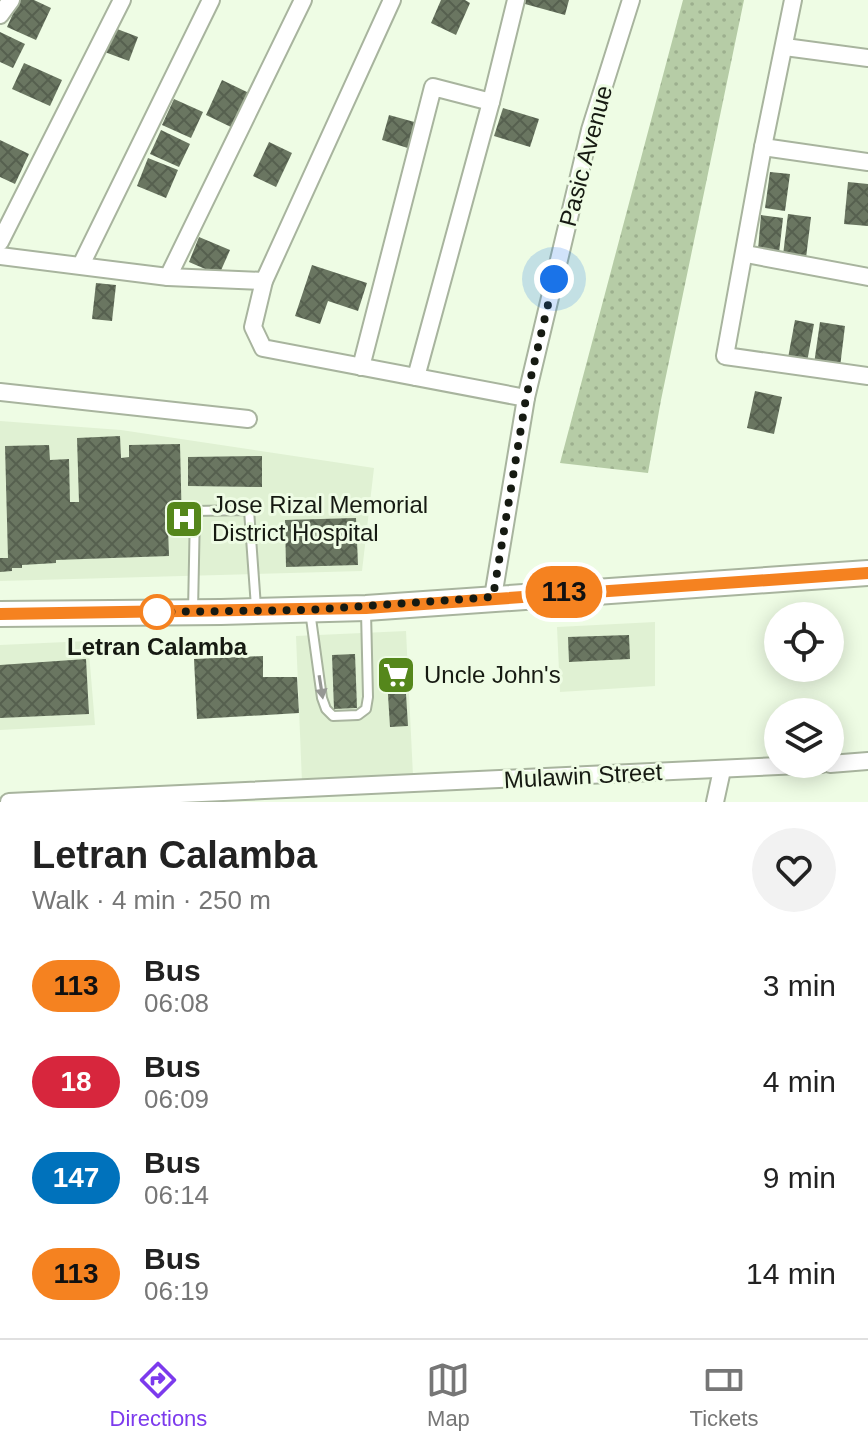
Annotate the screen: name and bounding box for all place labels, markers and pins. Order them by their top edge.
place label: Jose Rizal Memorial District Hospital [212,491,428,546]
hospital icon: Jose Rizal Memorial District Hospital [163,498,205,540]
marker: Letran Calamba [140,595,174,629]
place label: Letran Calamba [67,633,248,660]
supermarket icon: Uncle John's [375,654,417,696]
place label: Uncle John's [424,661,561,688]

